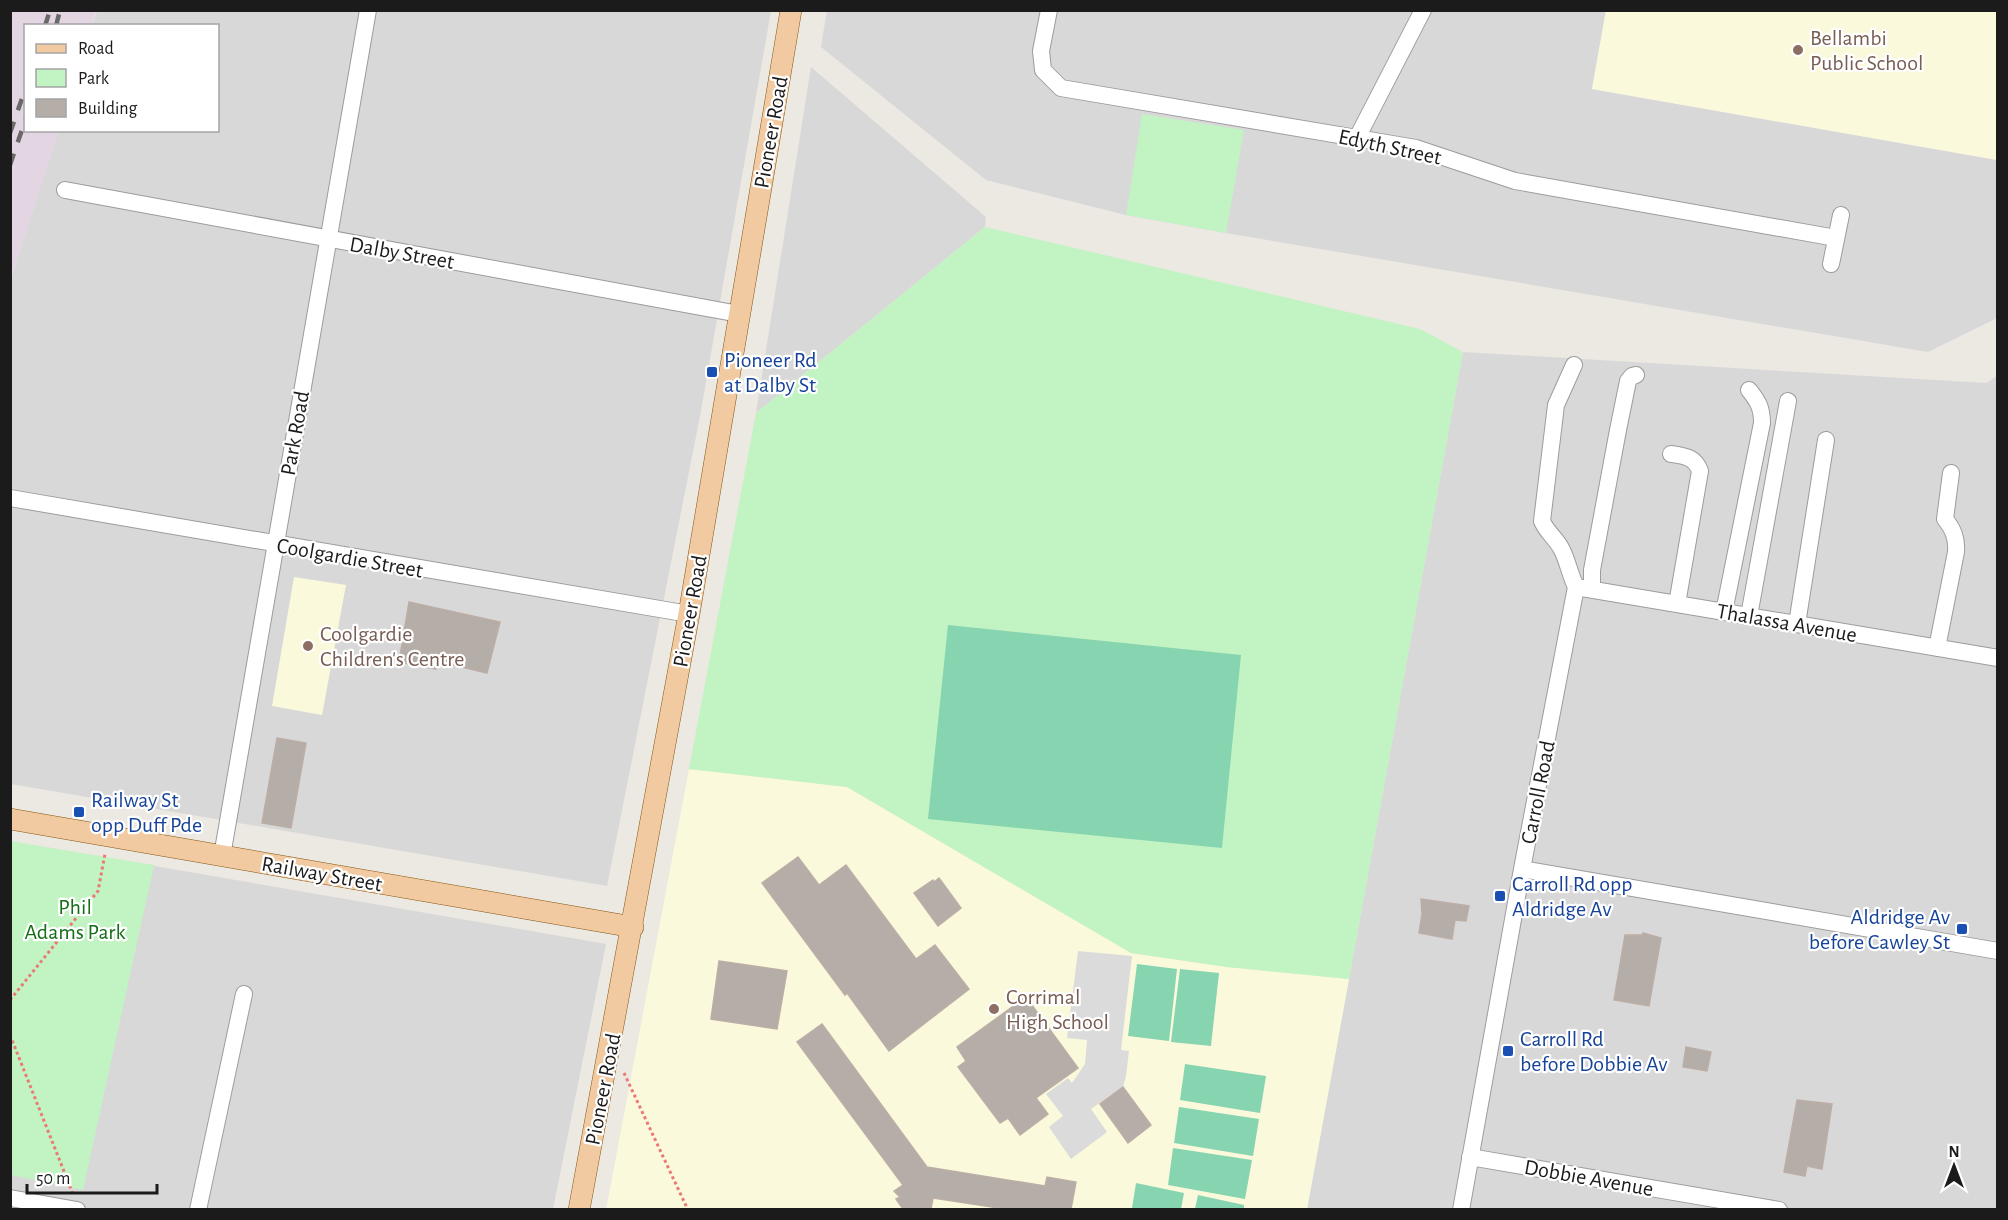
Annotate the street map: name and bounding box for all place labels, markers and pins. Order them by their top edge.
place label: Bellambi Public School [1810,27,1923,74]
marker: Bellambi Public School [1791,43,1805,57]
place label: Pioneer Rd at Dalby St [724,349,817,396]
marker: Pioneer Rd at Dalby St [705,365,719,379]
place label: Coolgardie Children's Centre [320,623,464,670]
marker: Coolgardie Children's Centre [301,639,315,653]
place label: Railway St opp Duff Pde [91,789,202,836]
marker: Railway St opp Duff Pde [72,805,86,819]
place label: Carroll Rd opp Aldridge Av [1512,873,1633,920]
marker: Carroll Rd opp Aldridge Av [1493,889,1507,903]
place label: Aldridge Av before Cawley St [1809,906,1951,953]
marker: Aldridge Av before Cawley St [1955,922,1969,936]
place label: Corrimal High School [1006,986,1109,1033]
marker: Corrimal High School [987,1002,1001,1016]
place label: Carroll Rd before Dobbie Av [1520,1028,1668,1075]
marker: Carroll Rd before Dobbie Av [1501,1044,1515,1058]

